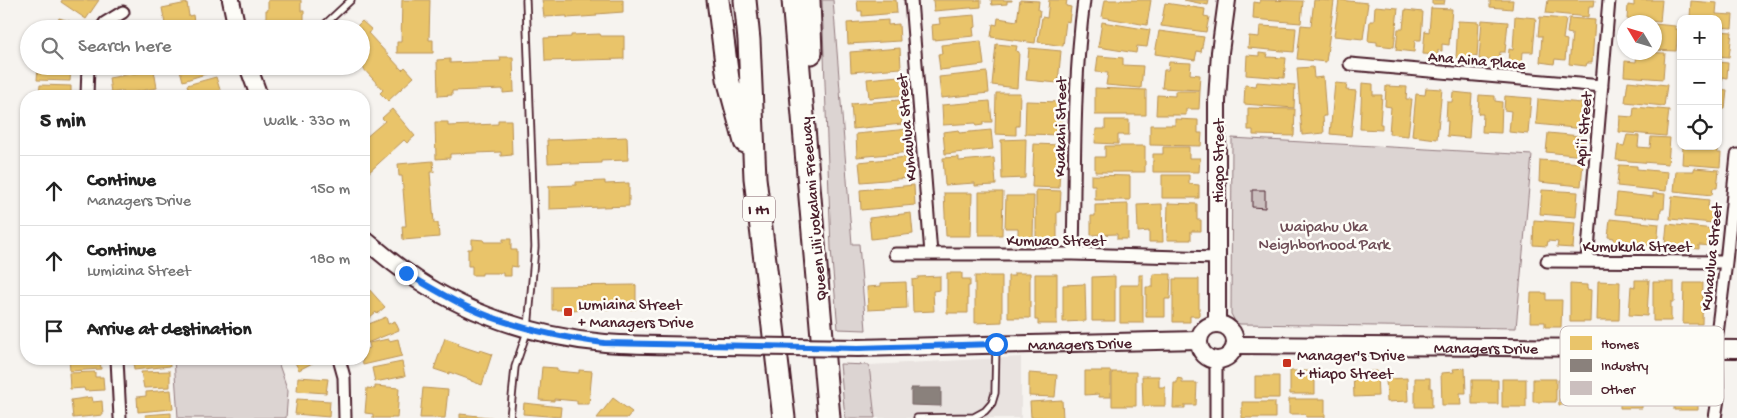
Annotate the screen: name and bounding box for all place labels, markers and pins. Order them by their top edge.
place label: Lumiaina Street + Managers Drive [578,297,694,334]
marker: Lumiaina Street + Managers Drive [562,306,574,318]
place label: Manager's Drive + Hiapo Street [1297,348,1406,385]
marker: Manager's Drive + Hiapo Street [1281,357,1293,369]

